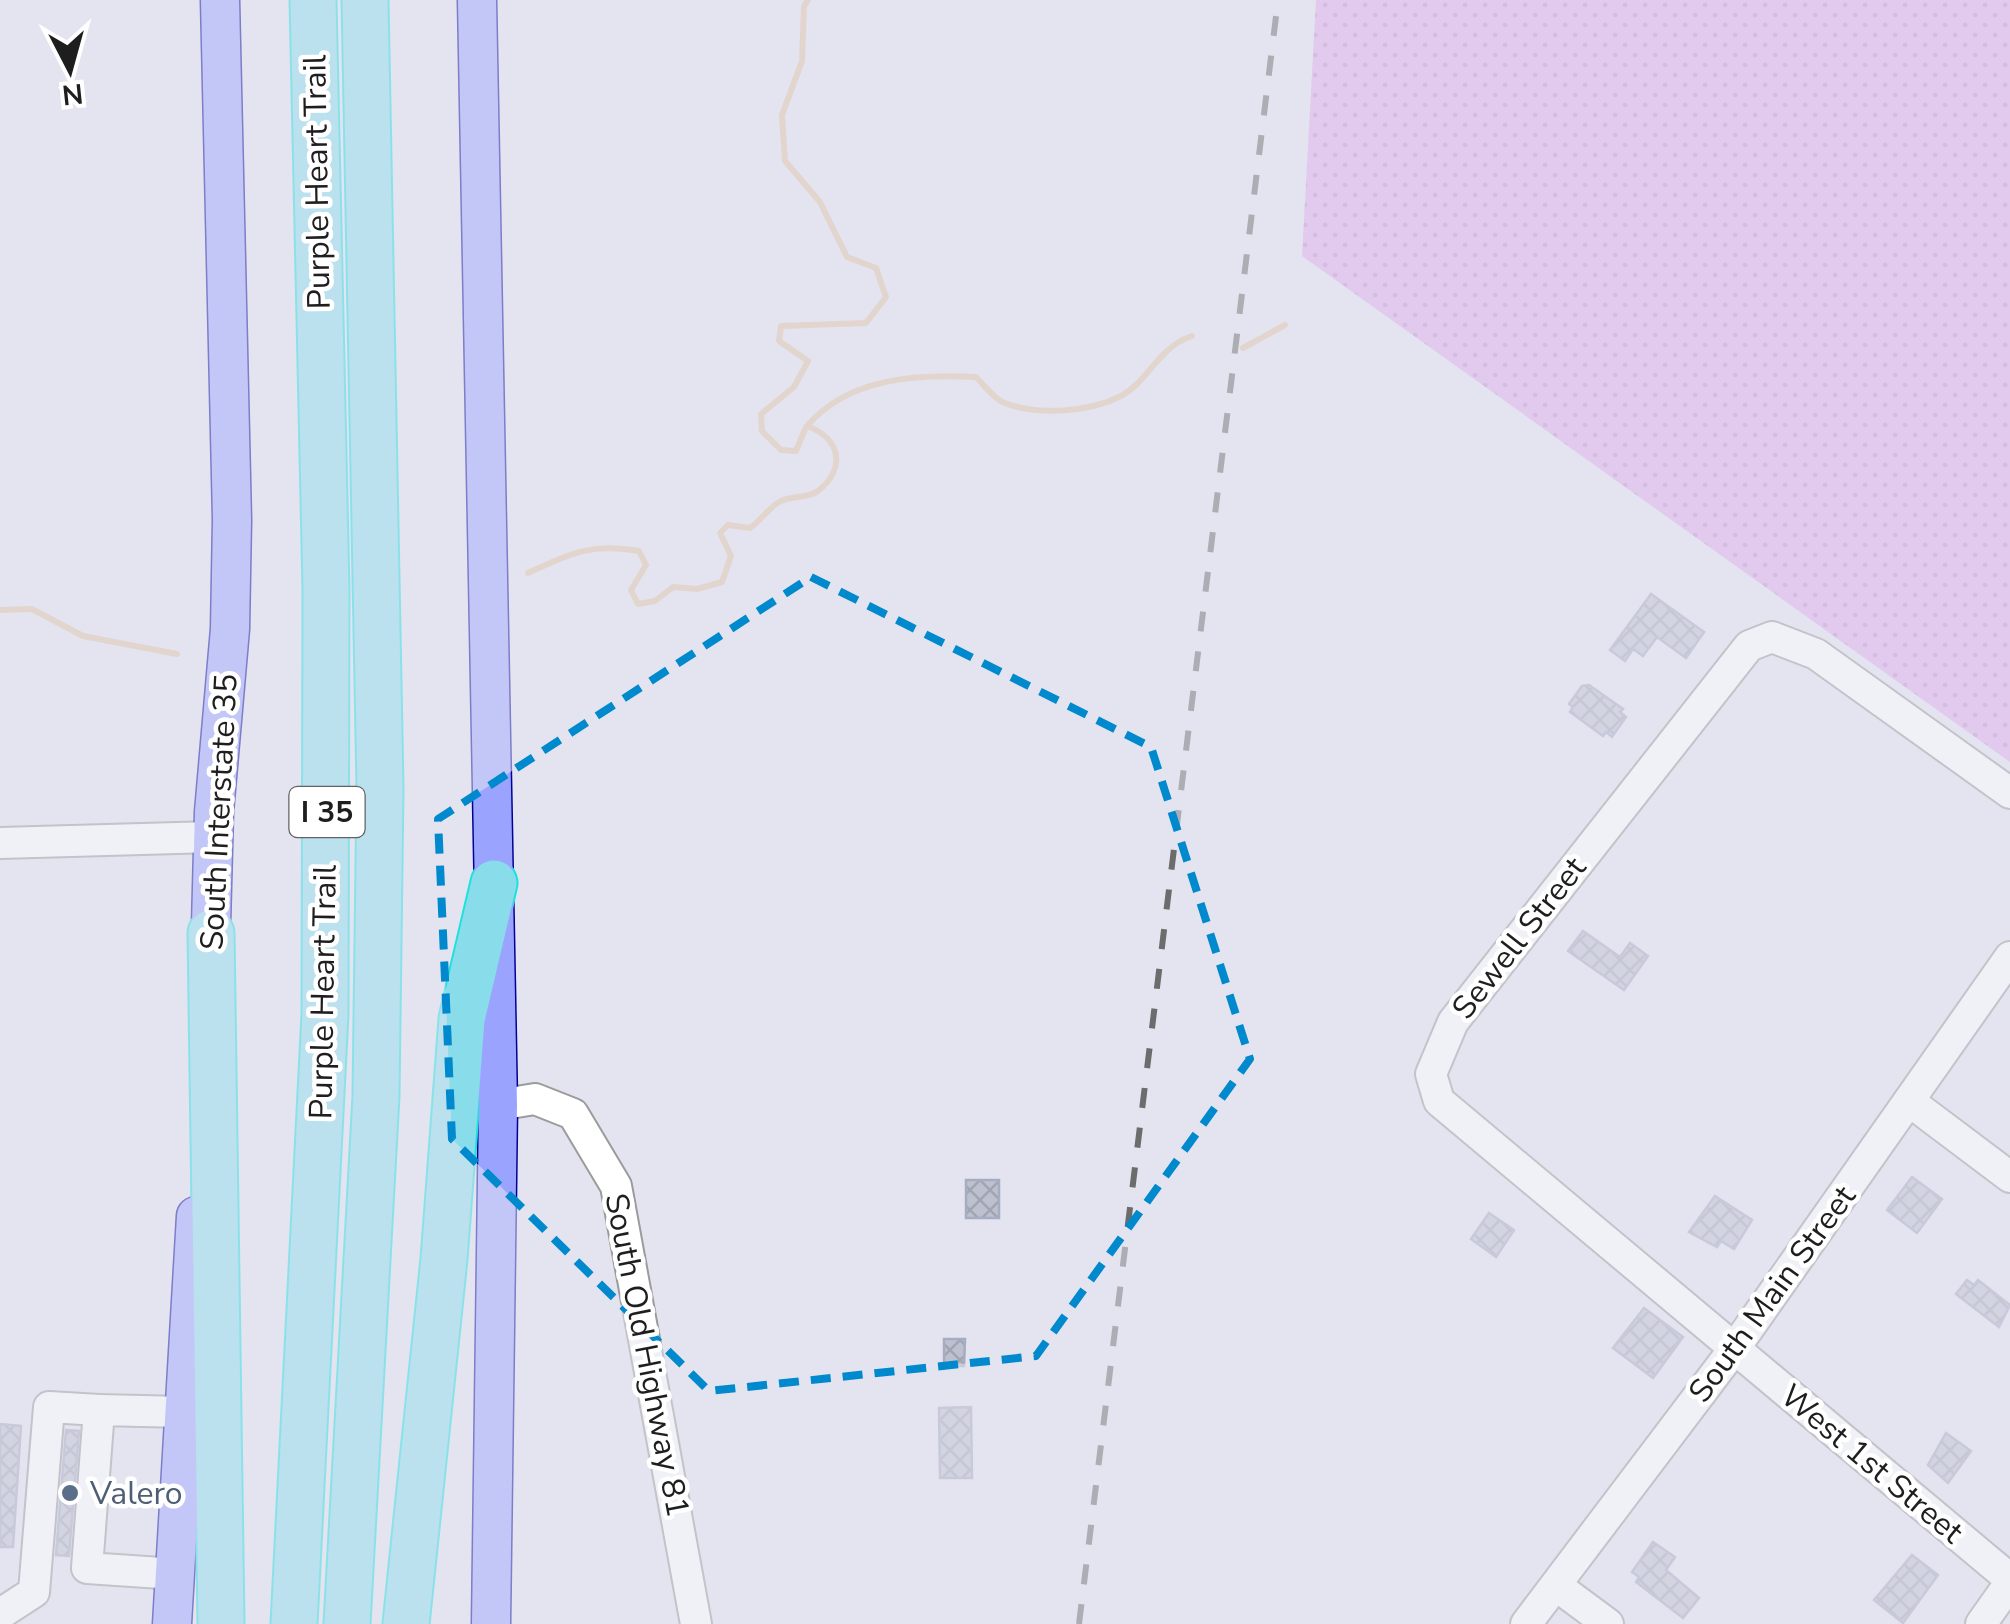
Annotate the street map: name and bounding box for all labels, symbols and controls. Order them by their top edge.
north arrow [20,20,120,120]
street label: Purple Heart Trail [293,54,341,310]
text: N [60,74,85,114]
street label: South Interstate 35 [190,673,248,951]
road number: I 35 [290,787,364,837]
street label: Sewell Street [1442,847,1596,1028]
street label: Purple Heart Trail [299,864,347,1120]
street label: South Main Street [1679,1176,1866,1411]
street label: South Old Highway 81 [595,1190,699,1520]
street label: West 1st Street [1772,1375,1973,1554]
place label: Valero [89,1472,183,1515]
marker: Valero [59,1482,81,1504]

